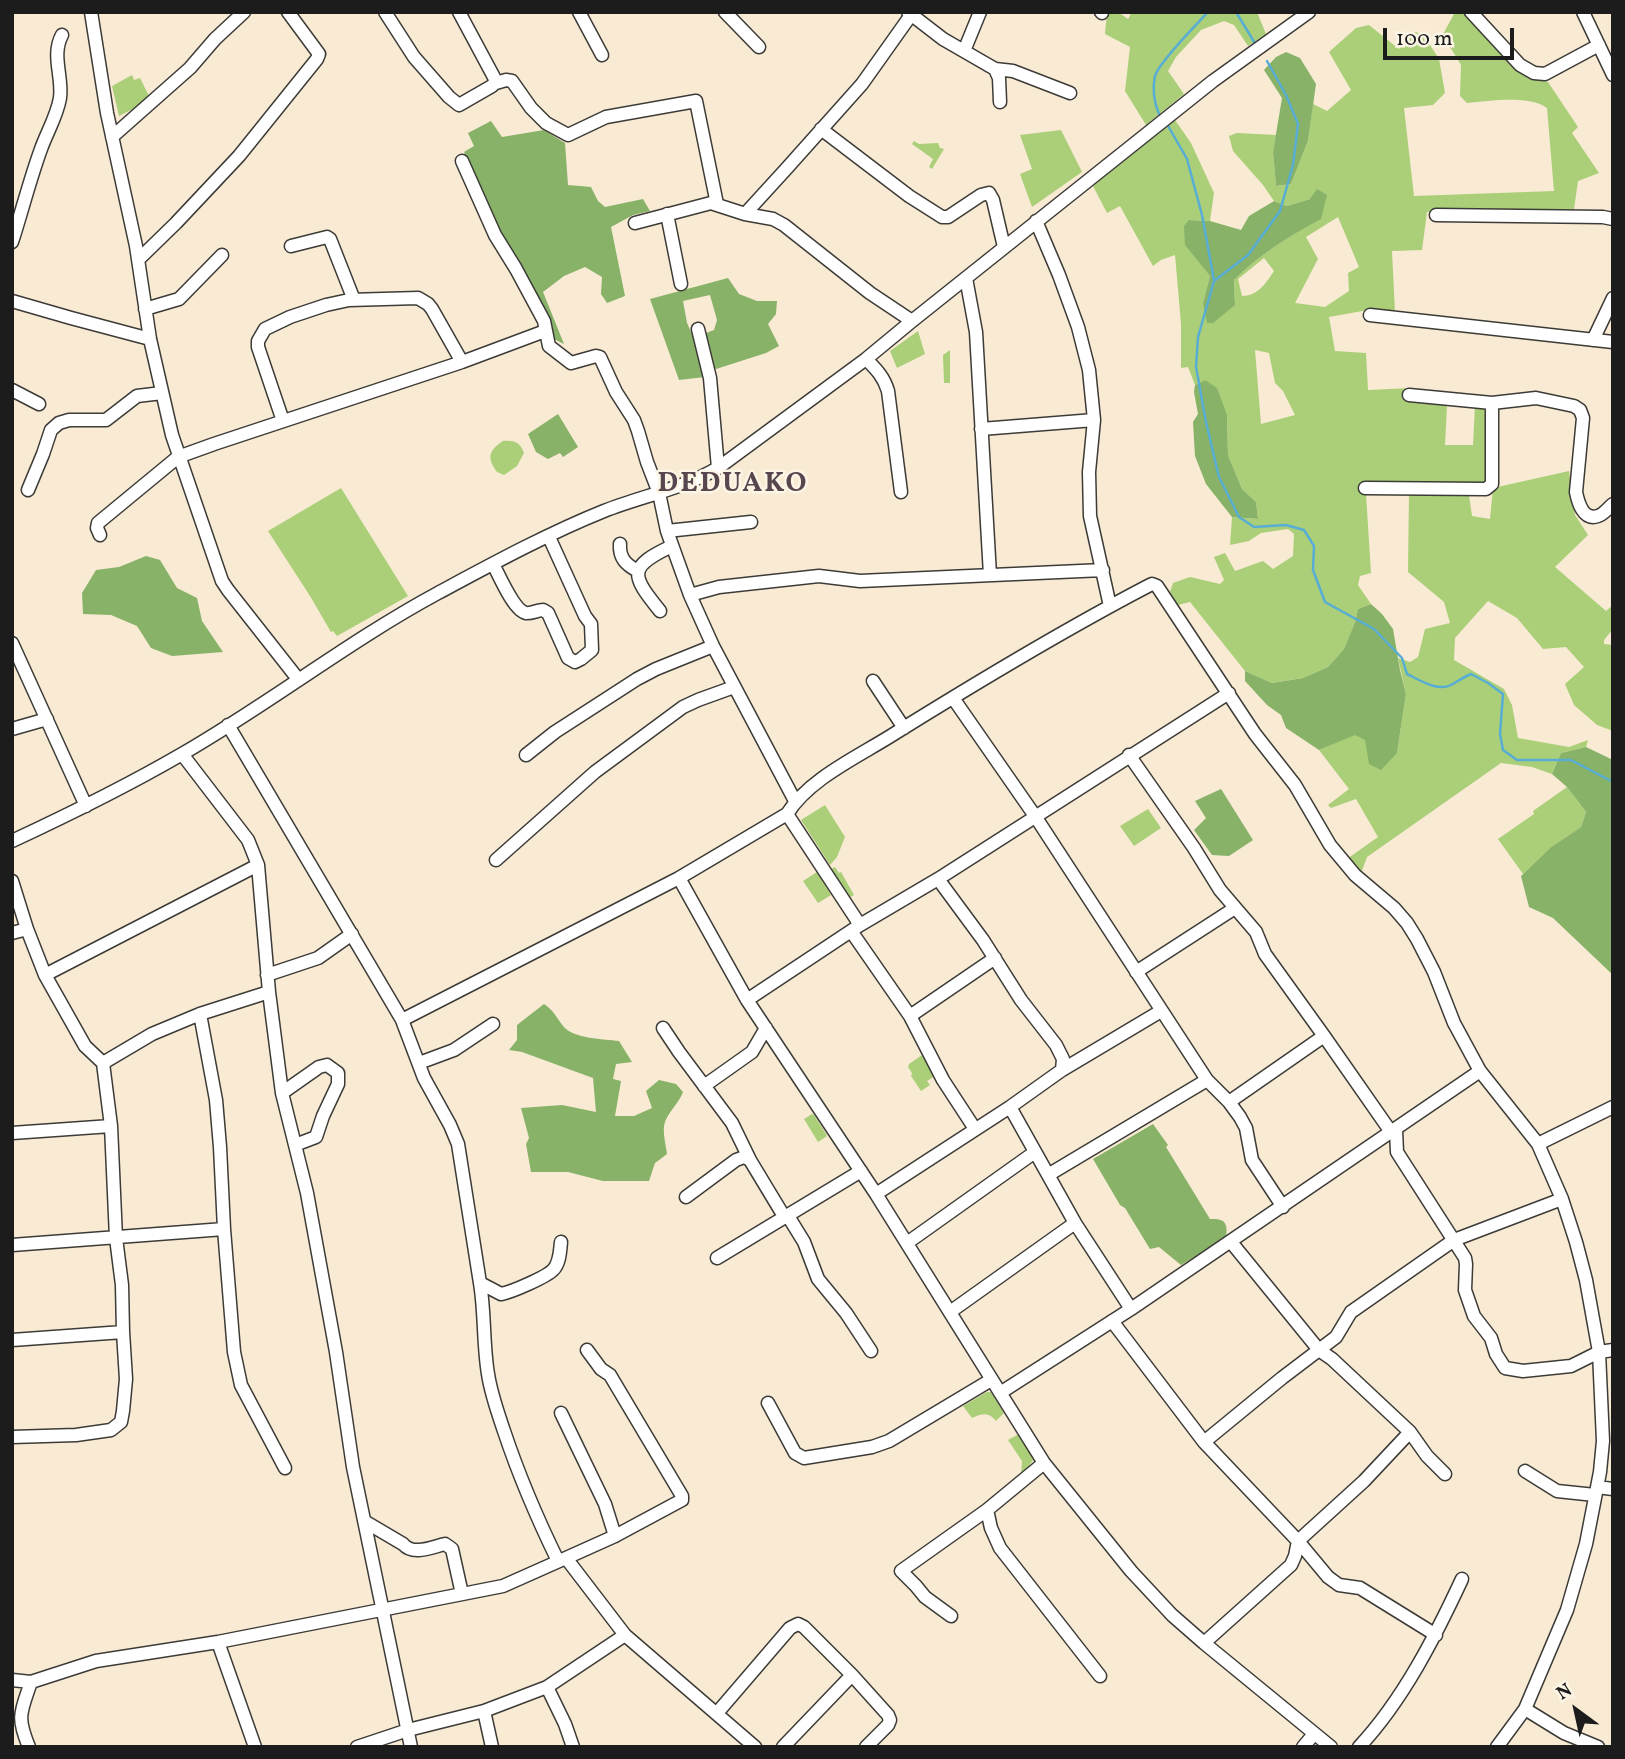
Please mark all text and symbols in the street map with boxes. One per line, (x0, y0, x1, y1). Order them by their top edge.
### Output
scale bar (1387, 14, 1518, 58)
text: 100 m (1396, 25, 1453, 54)
district label: DEDUAKO (658, 469, 808, 503)
north arrow (1541, 1675, 1611, 1745)
text: N (1552, 1678, 1577, 1707)

